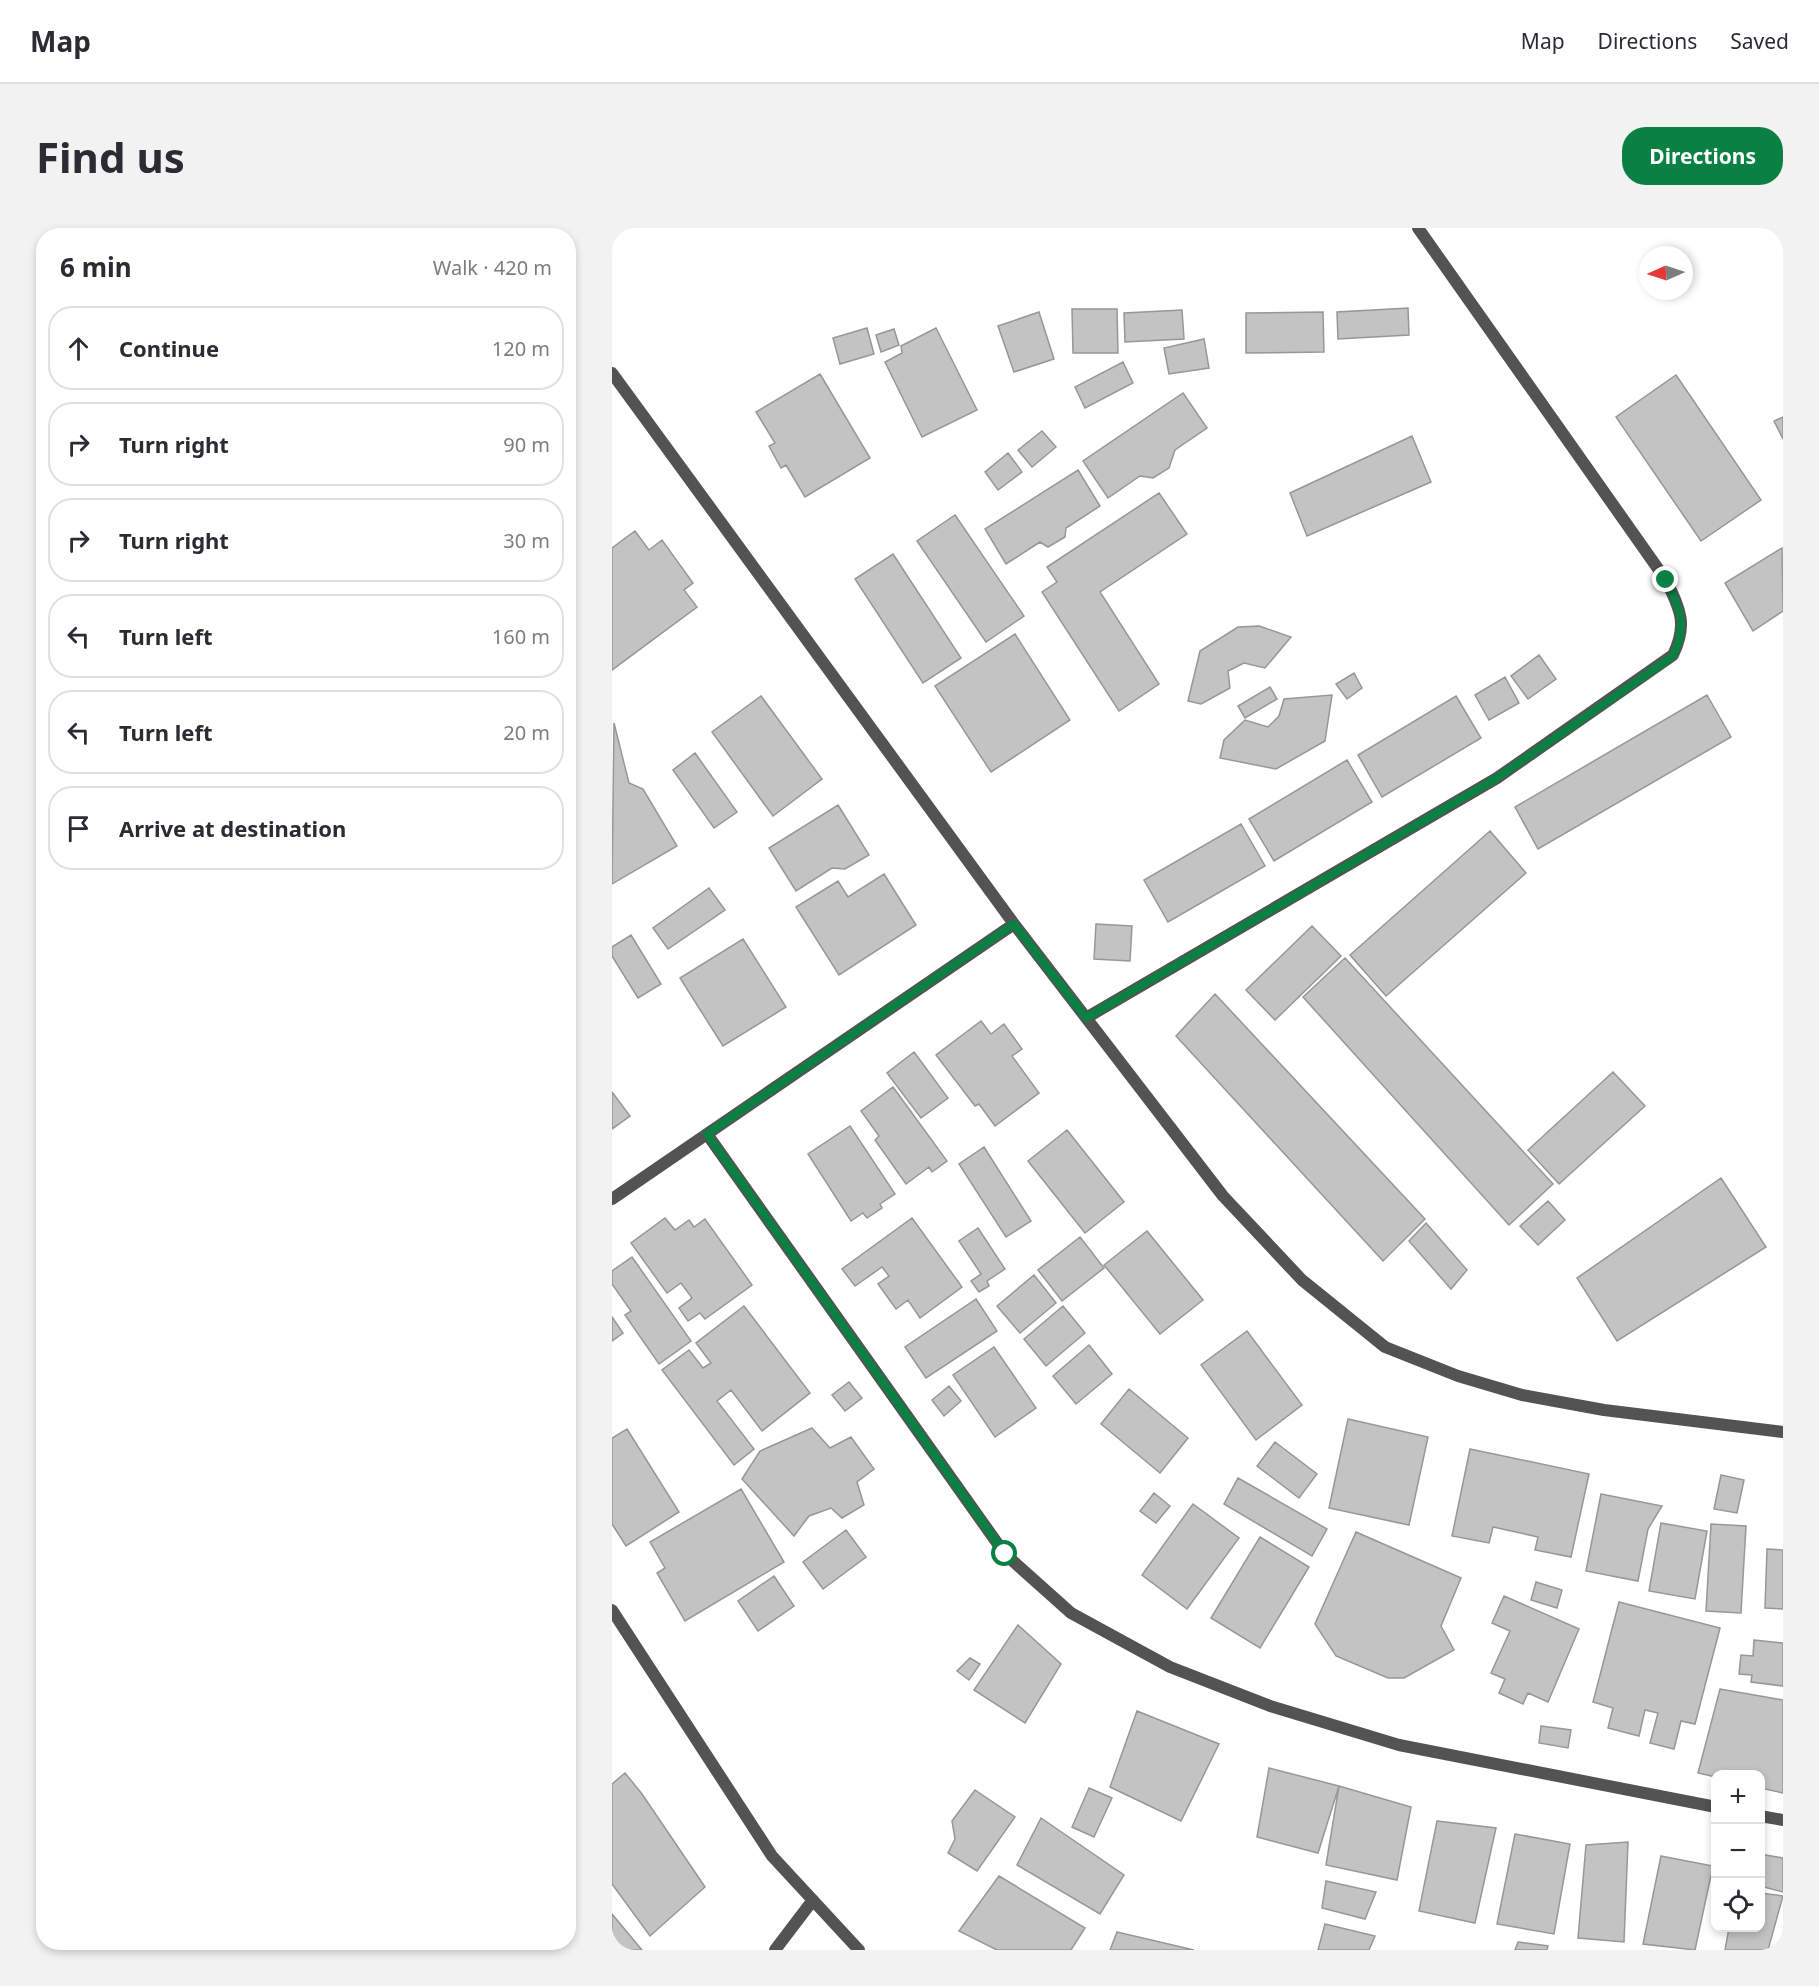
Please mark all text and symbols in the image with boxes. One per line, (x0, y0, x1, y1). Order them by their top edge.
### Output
text: Map (30, 22, 91, 60)
text: Map (1521, 27, 1565, 55)
text: Directions (1598, 27, 1697, 55)
text: Saved (1730, 27, 1789, 55)
button: Directions (1622, 127, 1783, 185)
text: Find us (36, 128, 185, 185)
north arrow (1639, 246, 1693, 300)
text: 6 min (60, 249, 132, 285)
text: Walk · 420 m (433, 254, 552, 281)
icon: ahead (62, 332, 95, 365)
text: Continue (119, 333, 219, 363)
text: 120 m (492, 335, 550, 362)
icon: right (62, 428, 95, 461)
text: Turn right (119, 429, 229, 459)
text: 90 m (503, 431, 550, 458)
icon: right (62, 524, 95, 557)
text: Turn right (119, 525, 229, 555)
text: 30 m (503, 527, 550, 554)
route end (1652, 566, 1678, 592)
icon: left (62, 620, 95, 653)
text: Turn left (119, 621, 213, 651)
text: 160 m (492, 623, 550, 650)
icon: left (62, 716, 95, 749)
text: Turn left (119, 717, 213, 747)
text: 20 m (503, 719, 550, 746)
icon: arrive (62, 812, 95, 845)
text: Arrive at destination (119, 813, 346, 843)
route start (991, 1540, 1017, 1566)
map controls (1711, 1770, 1765, 1932)
button: + (1711, 1770, 1765, 1824)
button: − (1711, 1824, 1765, 1878)
button: locate (1711, 1878, 1765, 1932)

